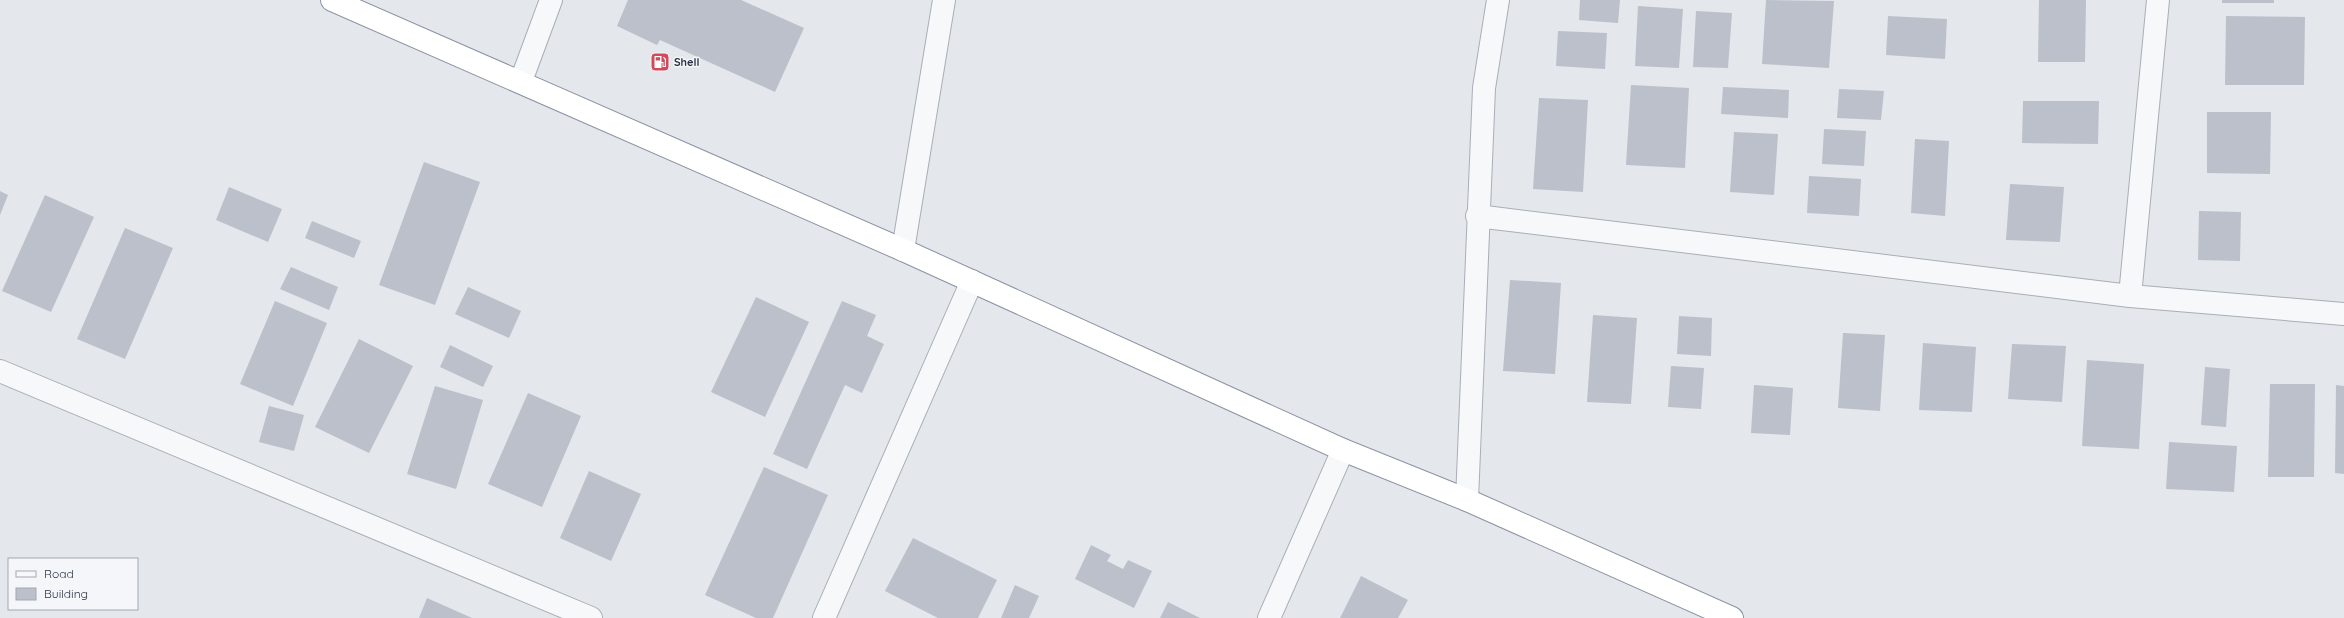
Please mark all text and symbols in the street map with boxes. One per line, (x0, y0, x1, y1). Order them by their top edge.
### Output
fuel station icon: Shell (649, 51, 671, 73)
place label: Shell (674, 55, 699, 69)
legend (8, 558, 138, 610)
text: Road (44, 566, 74, 581)
text: Building (44, 586, 88, 601)

